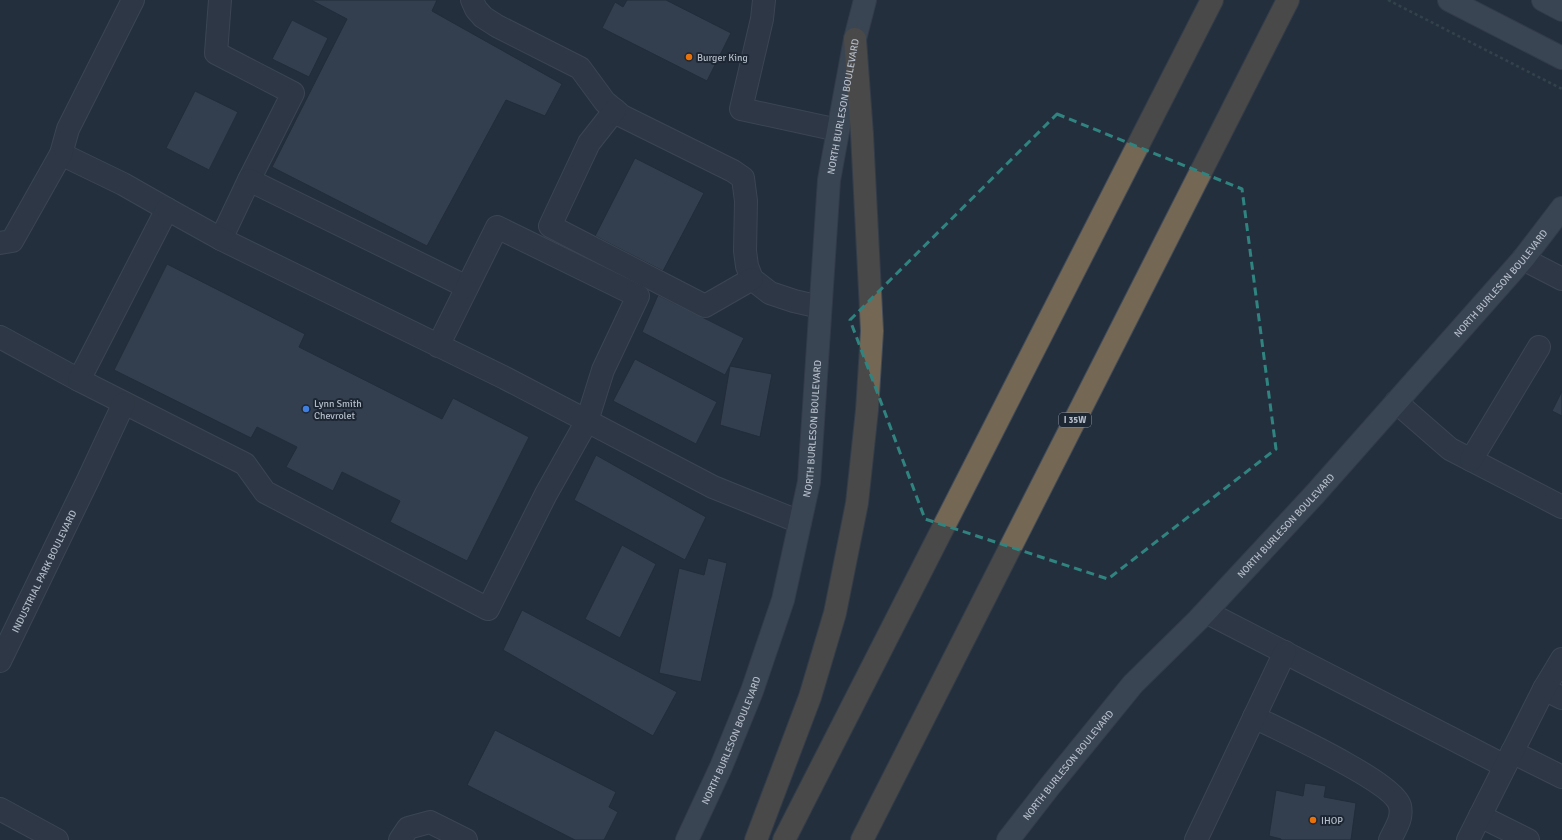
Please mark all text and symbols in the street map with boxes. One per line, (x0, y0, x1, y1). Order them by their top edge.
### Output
street label: NORTH BURLESON BOULEVARD (825, 38, 862, 176)
marker: Burger King (684, 52, 694, 62)
place label: Burger King (697, 52, 748, 64)
street label: NORTH BURLESON BOULEVARD (1452, 227, 1550, 340)
street label: NORTH BURLESON BOULEVARD (801, 360, 824, 499)
place label: Lynn Smith Chevrolet (314, 398, 362, 422)
marker: Lynn Smith Chevrolet (301, 404, 311, 414)
road number: I 35W (1059, 413, 1091, 427)
street label: NORTH BURLESON BOULEVARD (1235, 471, 1337, 581)
street label: INDUSTRIAL PARK BOULEVARD (10, 508, 80, 635)
street label: NORTH BURLESON BOULEVARD (699, 675, 764, 807)
street label: NORTH BURLESON BOULEVARD (1021, 708, 1116, 823)
marker: IHOP (1308, 815, 1318, 825)
place label: IHOP (1321, 815, 1343, 827)

